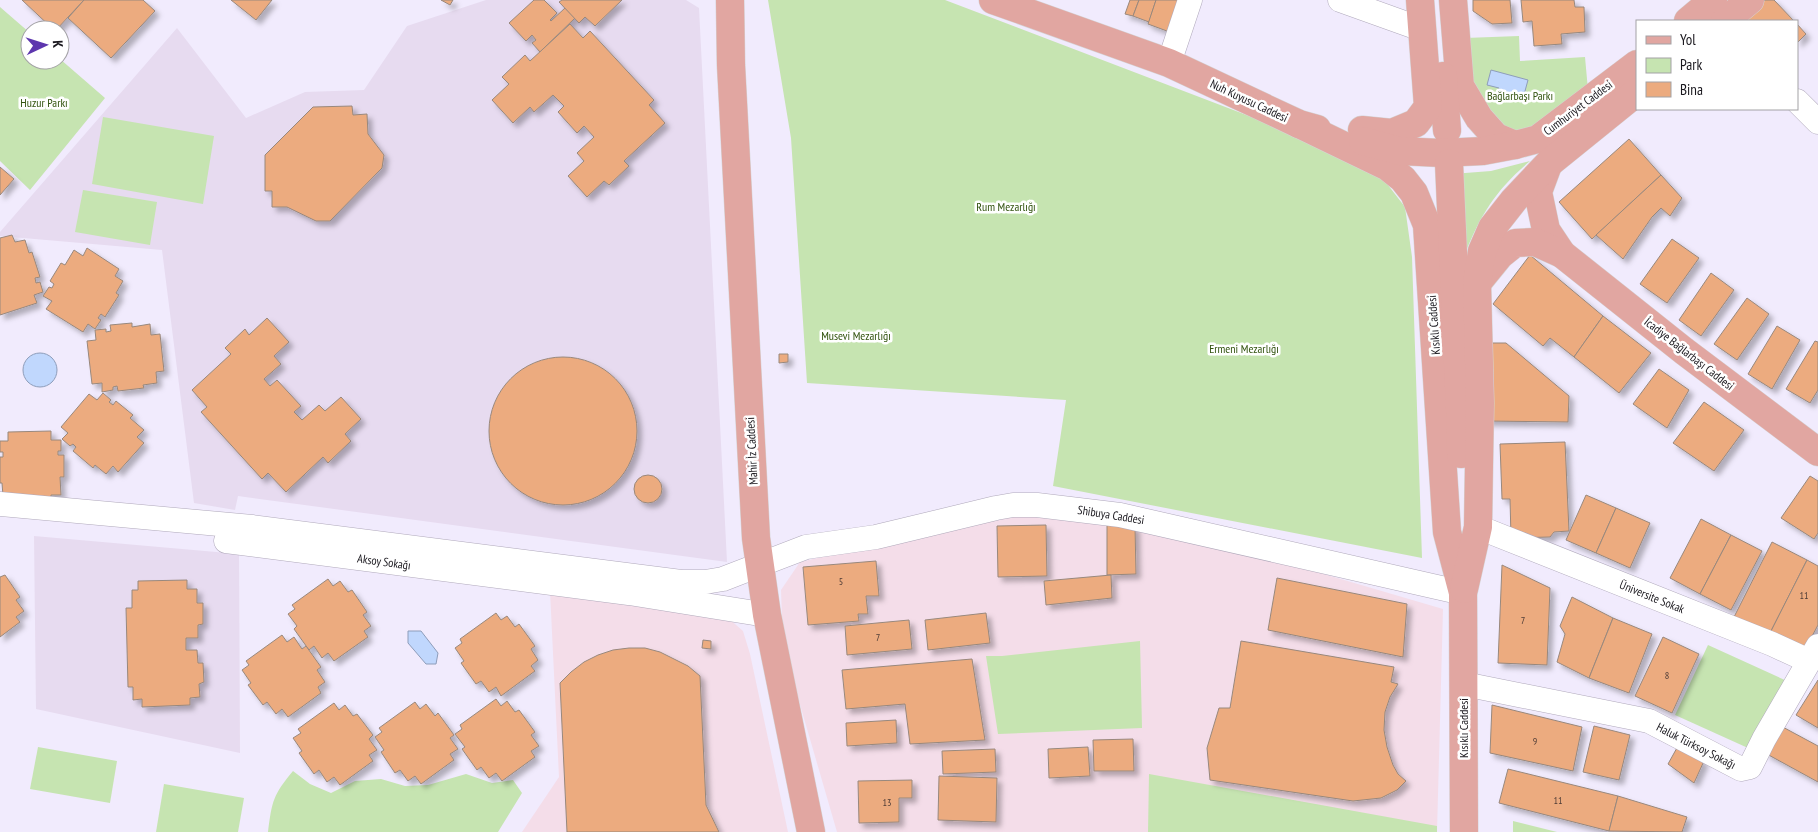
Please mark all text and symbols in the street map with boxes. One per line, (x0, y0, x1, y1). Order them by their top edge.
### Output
north arrow (20, 20, 70, 70)
legend (1636, 20, 1798, 110)
text: Yol (1680, 30, 1696, 49)
text: K (49, 40, 67, 49)
text: Park (1680, 55, 1702, 74)
street label: Nuh Kuyusu Caddesi (1208, 76, 1290, 125)
street label: Cumhuriyet Caddesi (1540, 77, 1615, 138)
text: Bina (1680, 80, 1703, 99)
park label: Bağlarbaşı Parkı (1487, 88, 1553, 103)
park label: Huzur Parkı (20, 95, 68, 110)
park label: Rum Mezarlığı (976, 199, 1036, 214)
street label: Kısıklı Caddesi (1424, 295, 1443, 355)
street label: İcadiye Bağlarbaşı Caddesi (1642, 314, 1737, 393)
park label: Musevi Mezarlığı (821, 328, 891, 343)
park label: Ermeni Mezarlığı (1209, 341, 1279, 356)
street label: Mahir İz Caddesi (742, 417, 761, 485)
street label: Shibuya Caddesi (1077, 502, 1146, 527)
street label: Aksoy Sokağı (356, 550, 412, 573)
house number: 5 (839, 575, 843, 588)
street label: Üniversite Sokak (1617, 577, 1687, 617)
house number: 11 (1800, 589, 1809, 602)
house number: 7 (1521, 614, 1525, 627)
house number: 7 (876, 631, 880, 644)
house number: 8 (1665, 669, 1669, 682)
street label: Kısıklı Caddesi (1456, 698, 1471, 758)
street label: Haluk Türksoy Sokağı (1654, 719, 1738, 772)
house number: 9 (1533, 735, 1537, 748)
house number: 11 (1554, 794, 1563, 807)
house number: 13 (883, 796, 892, 809)

